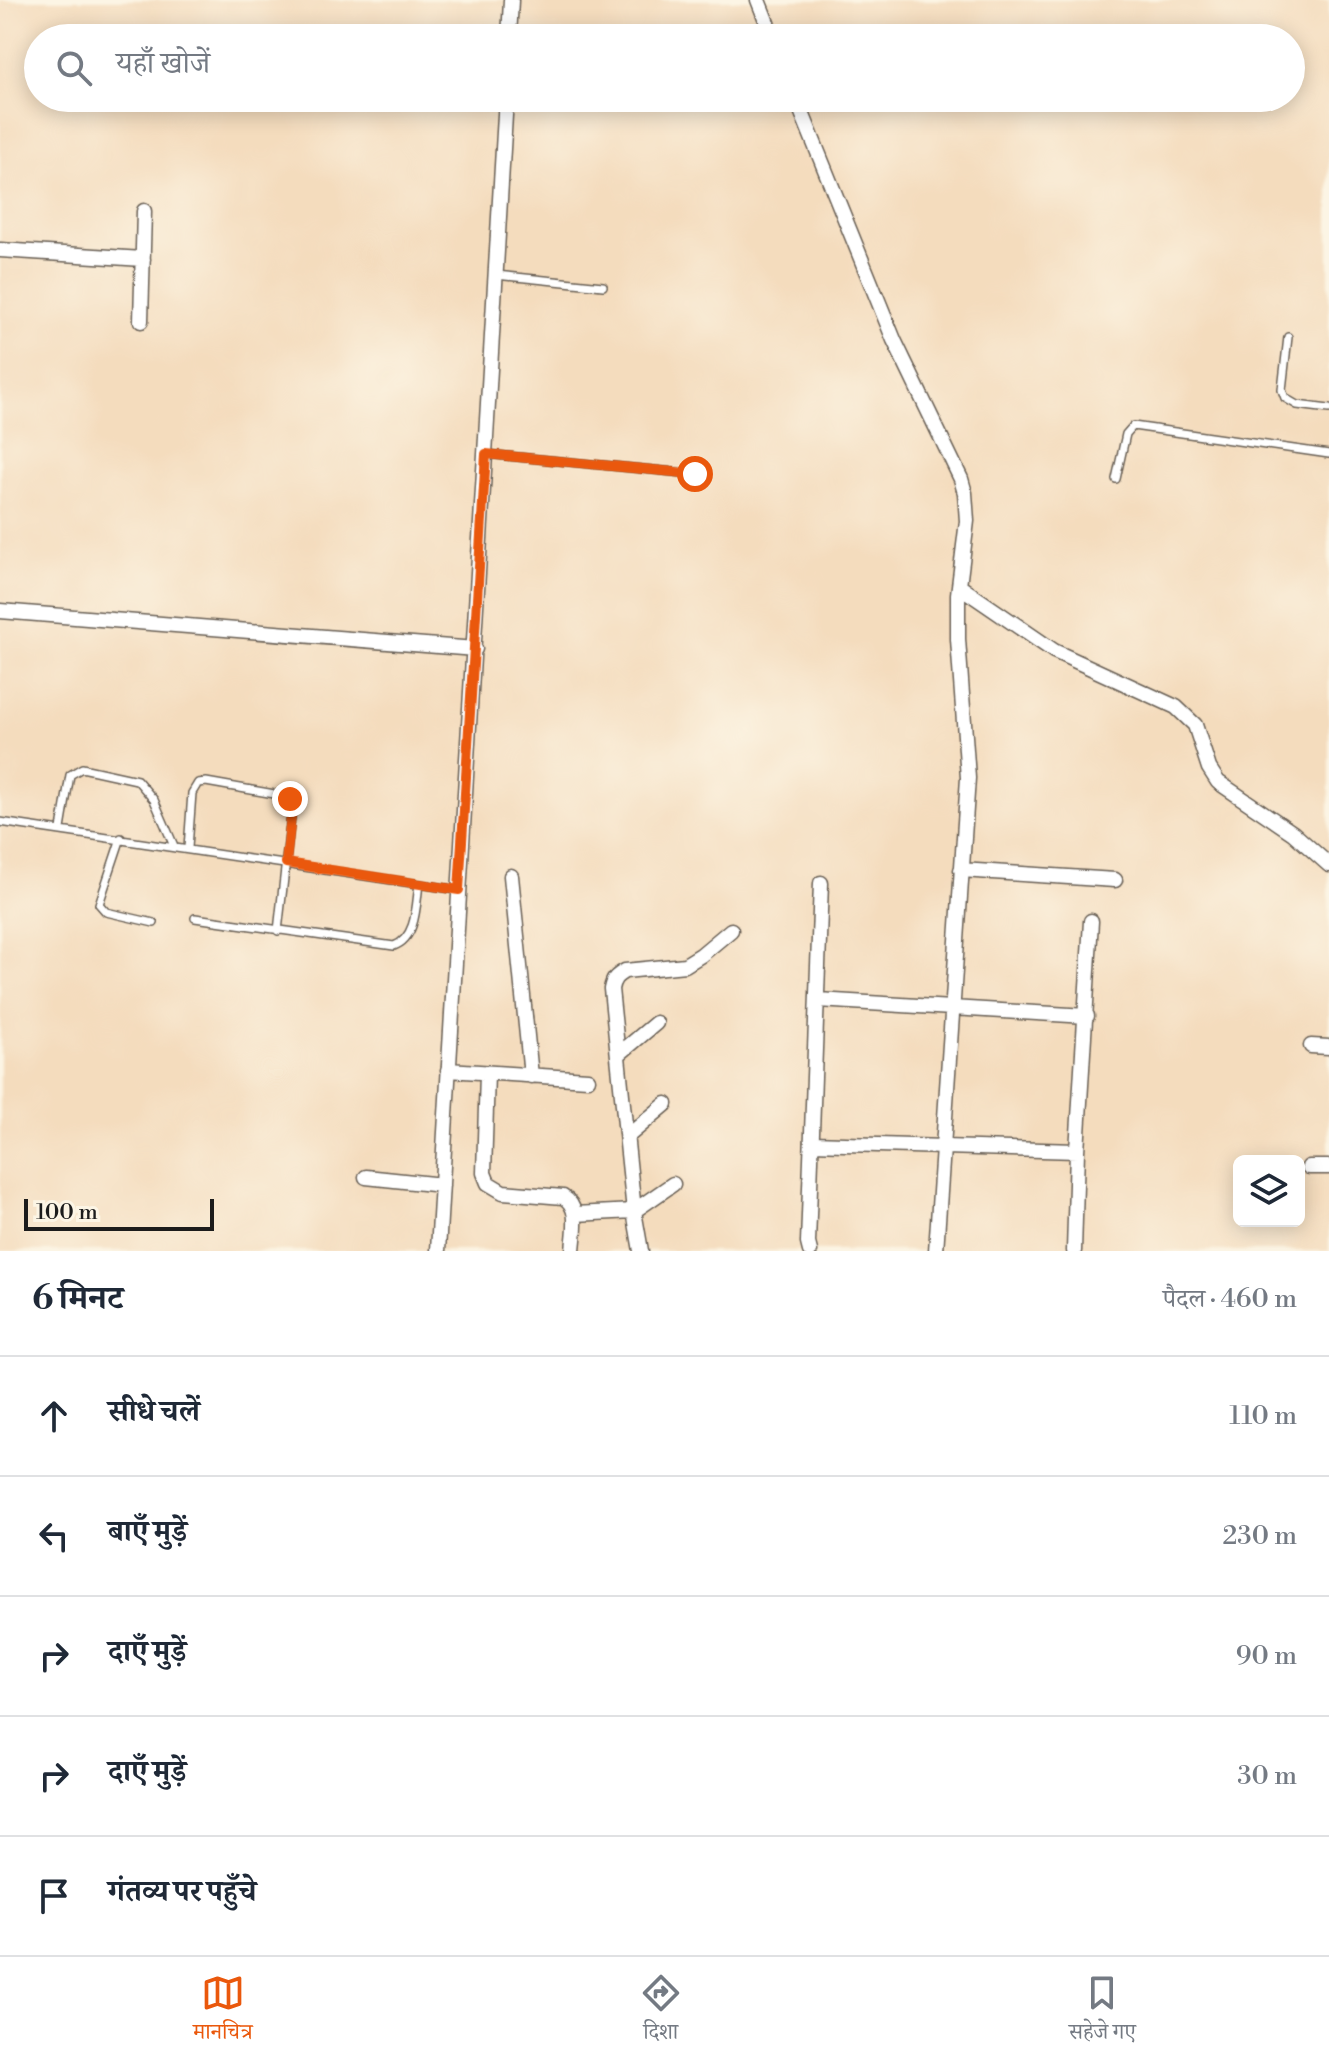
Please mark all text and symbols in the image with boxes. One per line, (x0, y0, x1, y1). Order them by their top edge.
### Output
search box (24, 24, 1305, 112)
text: यहाँ खोजें (116, 45, 210, 83)
icon: search (52, 46, 96, 90)
route start (677, 456, 713, 492)
route end (272, 781, 308, 817)
map controls (1233, 1155, 1305, 1227)
button: layers (1233, 1155, 1305, 1227)
scale bar (24, 1195, 214, 1231)
text: 100 m (36, 1199, 98, 1226)
text: 6 मिनट (32, 1278, 123, 1320)
text: पैदल · 460 m (1163, 1283, 1297, 1315)
text: सीधे चलें (108, 1393, 200, 1431)
icon: ahead (32, 1394, 76, 1438)
text: 110 m (1229, 1400, 1297, 1432)
text: बाएँ मुड़ें (108, 1513, 187, 1551)
icon: left (32, 1514, 76, 1558)
text: 230 m (1222, 1520, 1297, 1552)
text: दाएँ मुड़ें (108, 1633, 186, 1671)
icon: right (32, 1634, 76, 1678)
text: 90 m (1236, 1640, 1297, 1672)
text: दाएँ मुड़ें (108, 1753, 186, 1791)
icon: right (32, 1754, 76, 1798)
text: 30 m (1237, 1760, 1297, 1792)
text: गंतव्य पर पहुँचे (108, 1873, 256, 1911)
icon: arrive (32, 1874, 76, 1918)
tab: मानचित्र (193, 1971, 253, 2053)
tab: दिशा (639, 1971, 683, 2053)
tab: सहेजे गए (1069, 1971, 1136, 2053)

